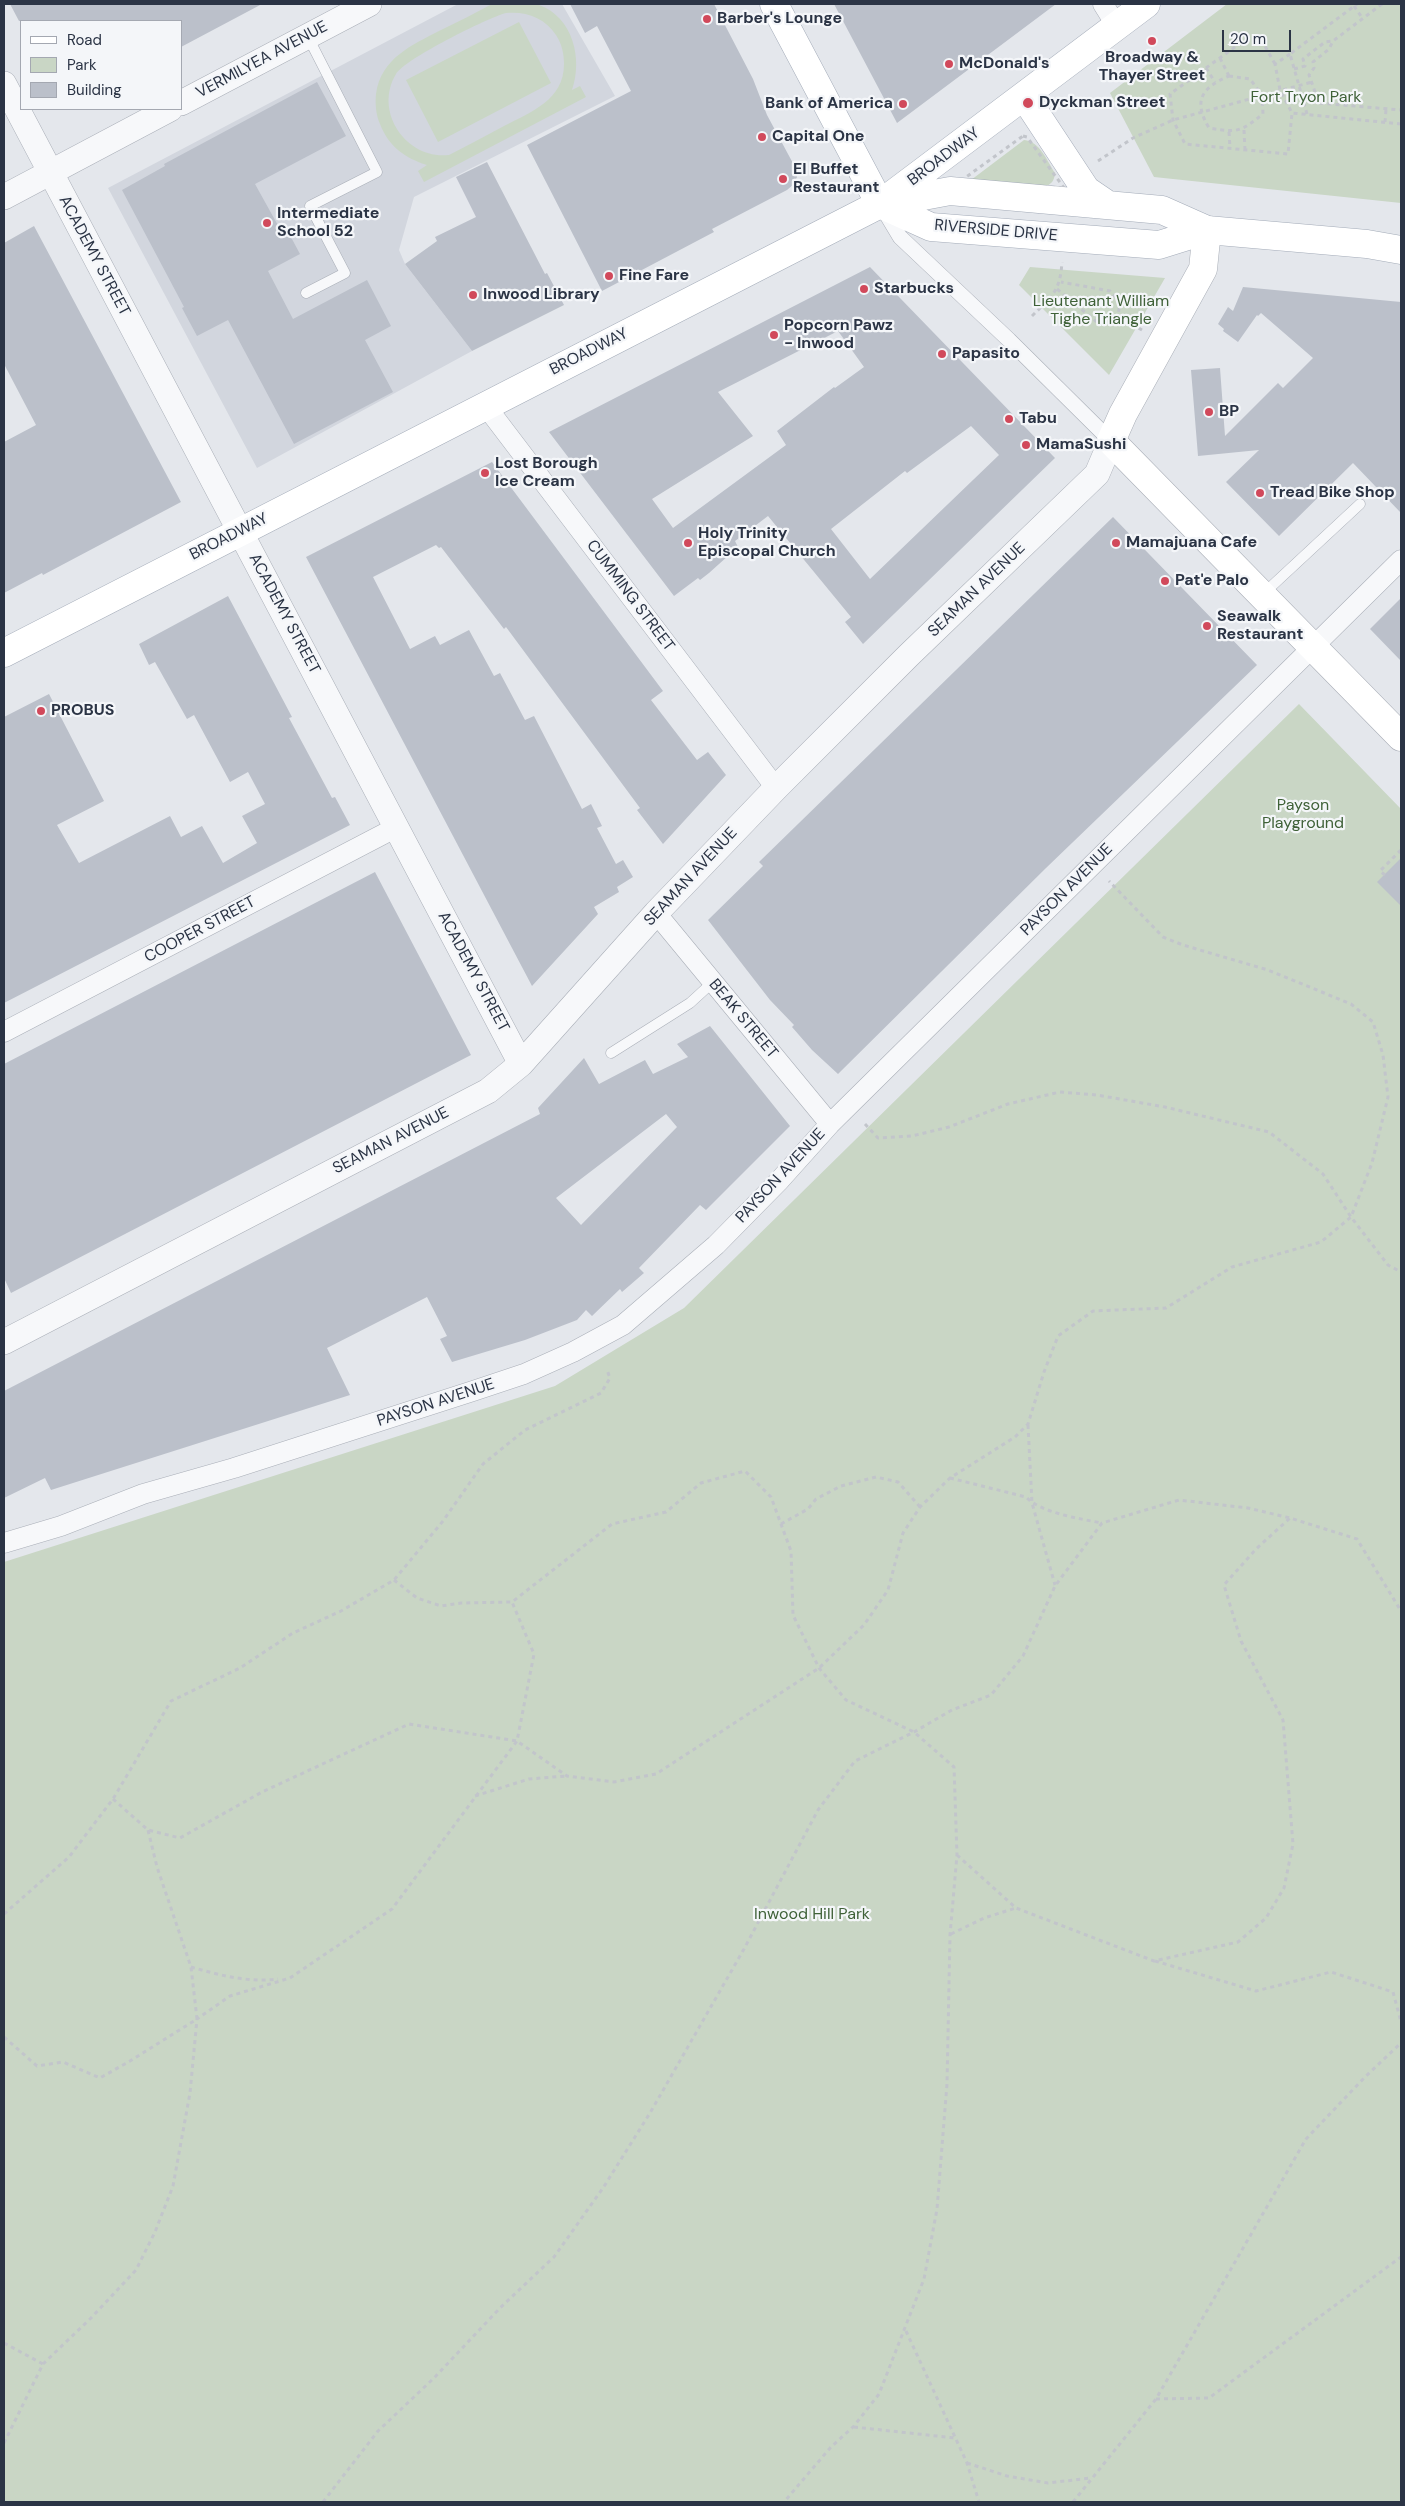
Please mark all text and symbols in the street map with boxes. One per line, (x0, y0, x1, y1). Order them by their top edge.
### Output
place label: Barber's Lounge (717, 9, 842, 29)
marker: Barber's Lounge (701, 13, 713, 25)
street label: VERMILYEA AVENUE (193, 17, 331, 103)
legend (20, 20, 182, 110)
scale bar (1225, 20, 1294, 52)
text: 20 m (1230, 29, 1266, 49)
text: Road (67, 30, 102, 50)
marker: Broadway & Thayer Street (1146, 35, 1158, 47)
place label: Broadway & Thayer Street (1099, 48, 1205, 86)
place label: McDonald's (959, 54, 1050, 74)
text: Park (67, 55, 97, 75)
marker: McDonald's (943, 58, 955, 70)
text: Building (67, 80, 122, 100)
park label: Fort Tryon Park (1251, 88, 1361, 108)
place label: Dyckman Street (1039, 93, 1165, 113)
place label: Bank of America (765, 94, 893, 114)
marker: Dyckman Street (1021, 96, 1035, 110)
marker: Bank of America (897, 98, 909, 110)
street label: BROADWAY (904, 124, 984, 190)
place label: Capital One (772, 127, 864, 147)
marker: Capital One (756, 131, 768, 143)
place label: El Buffet Restaurant (793, 160, 879, 198)
marker: El Buffet Restaurant (777, 173, 789, 185)
street label: ACADEMY STREET (54, 193, 134, 319)
place label: Intermediate School 52 (277, 204, 379, 242)
street label: RIVERSIDE DRIVE (933, 216, 1059, 246)
marker: Intermediate School 52 (261, 217, 273, 229)
place label: Fine Fare (619, 266, 689, 286)
marker: Fine Fare (603, 270, 615, 282)
place label: Starbucks (874, 279, 954, 299)
marker: Starbucks (858, 283, 870, 295)
place label: Inwood Library (483, 285, 600, 305)
marker: Inwood Library (467, 289, 479, 301)
park label: Lieutenant William Tighe Triangle (1033, 292, 1169, 330)
place label: Popcorn Pawz - Inwood (784, 316, 893, 354)
street label: BROADWAY (547, 324, 631, 380)
marker: Popcorn Pawz - Inwood (768, 329, 780, 341)
place label: Papasito (952, 344, 1020, 364)
marker: Papasito (936, 348, 948, 360)
place label: BP (1219, 402, 1239, 422)
marker: BP (1203, 406, 1215, 418)
place label: Tabu (1019, 409, 1057, 429)
marker: Tabu (1003, 413, 1015, 425)
place label: MamaSushi (1036, 435, 1126, 455)
marker: MamaSushi (1020, 439, 1032, 451)
place label: Lost Borough Ice Cream (495, 454, 598, 492)
marker: Lost Borough Ice Cream (479, 467, 491, 479)
place label: Tread Bike Shop (1270, 483, 1395, 503)
marker: Tread Bike Shop (1254, 487, 1266, 499)
street label: BROADWAY (187, 509, 271, 565)
place label: Holy Trinity Episcopal Church (698, 524, 836, 562)
place label: Mamajuana Cafe (1126, 533, 1257, 553)
street label: CUMMING STREET (582, 536, 678, 656)
marker: Holy Trinity Episcopal Church (682, 537, 694, 549)
marker: Mamajuana Cafe (1110, 537, 1122, 549)
street label: SEAMAN AVENUE (924, 539, 1030, 641)
street label: ACADEMY STREET (244, 551, 324, 677)
place label: Pat'e Palo (1175, 571, 1249, 591)
marker: Pat'e Palo (1159, 575, 1171, 587)
place label: Seawalk Restaurant (1217, 607, 1303, 645)
marker: Seawalk Restaurant (1201, 620, 1213, 632)
place label: PROBUS (51, 701, 114, 721)
marker: PROBUS (35, 705, 47, 717)
park label: Payson Playground (1262, 796, 1344, 834)
street label: SEAMAN AVENUE (640, 824, 742, 930)
street label: PAYSON AVENUE (1017, 840, 1117, 940)
street label: COOPER STREET (141, 893, 259, 967)
street label: ACADEMY STREET (433, 909, 513, 1035)
street label: BEAK STREET (704, 976, 782, 1062)
street label: SEAMAN AVENUE (330, 1103, 452, 1179)
street label: PAYSON AVENUE (732, 1125, 830, 1227)
street label: PAYSON AVENUE (375, 1375, 497, 1431)
park label: Inwood Hill Park (754, 1905, 870, 1925)

